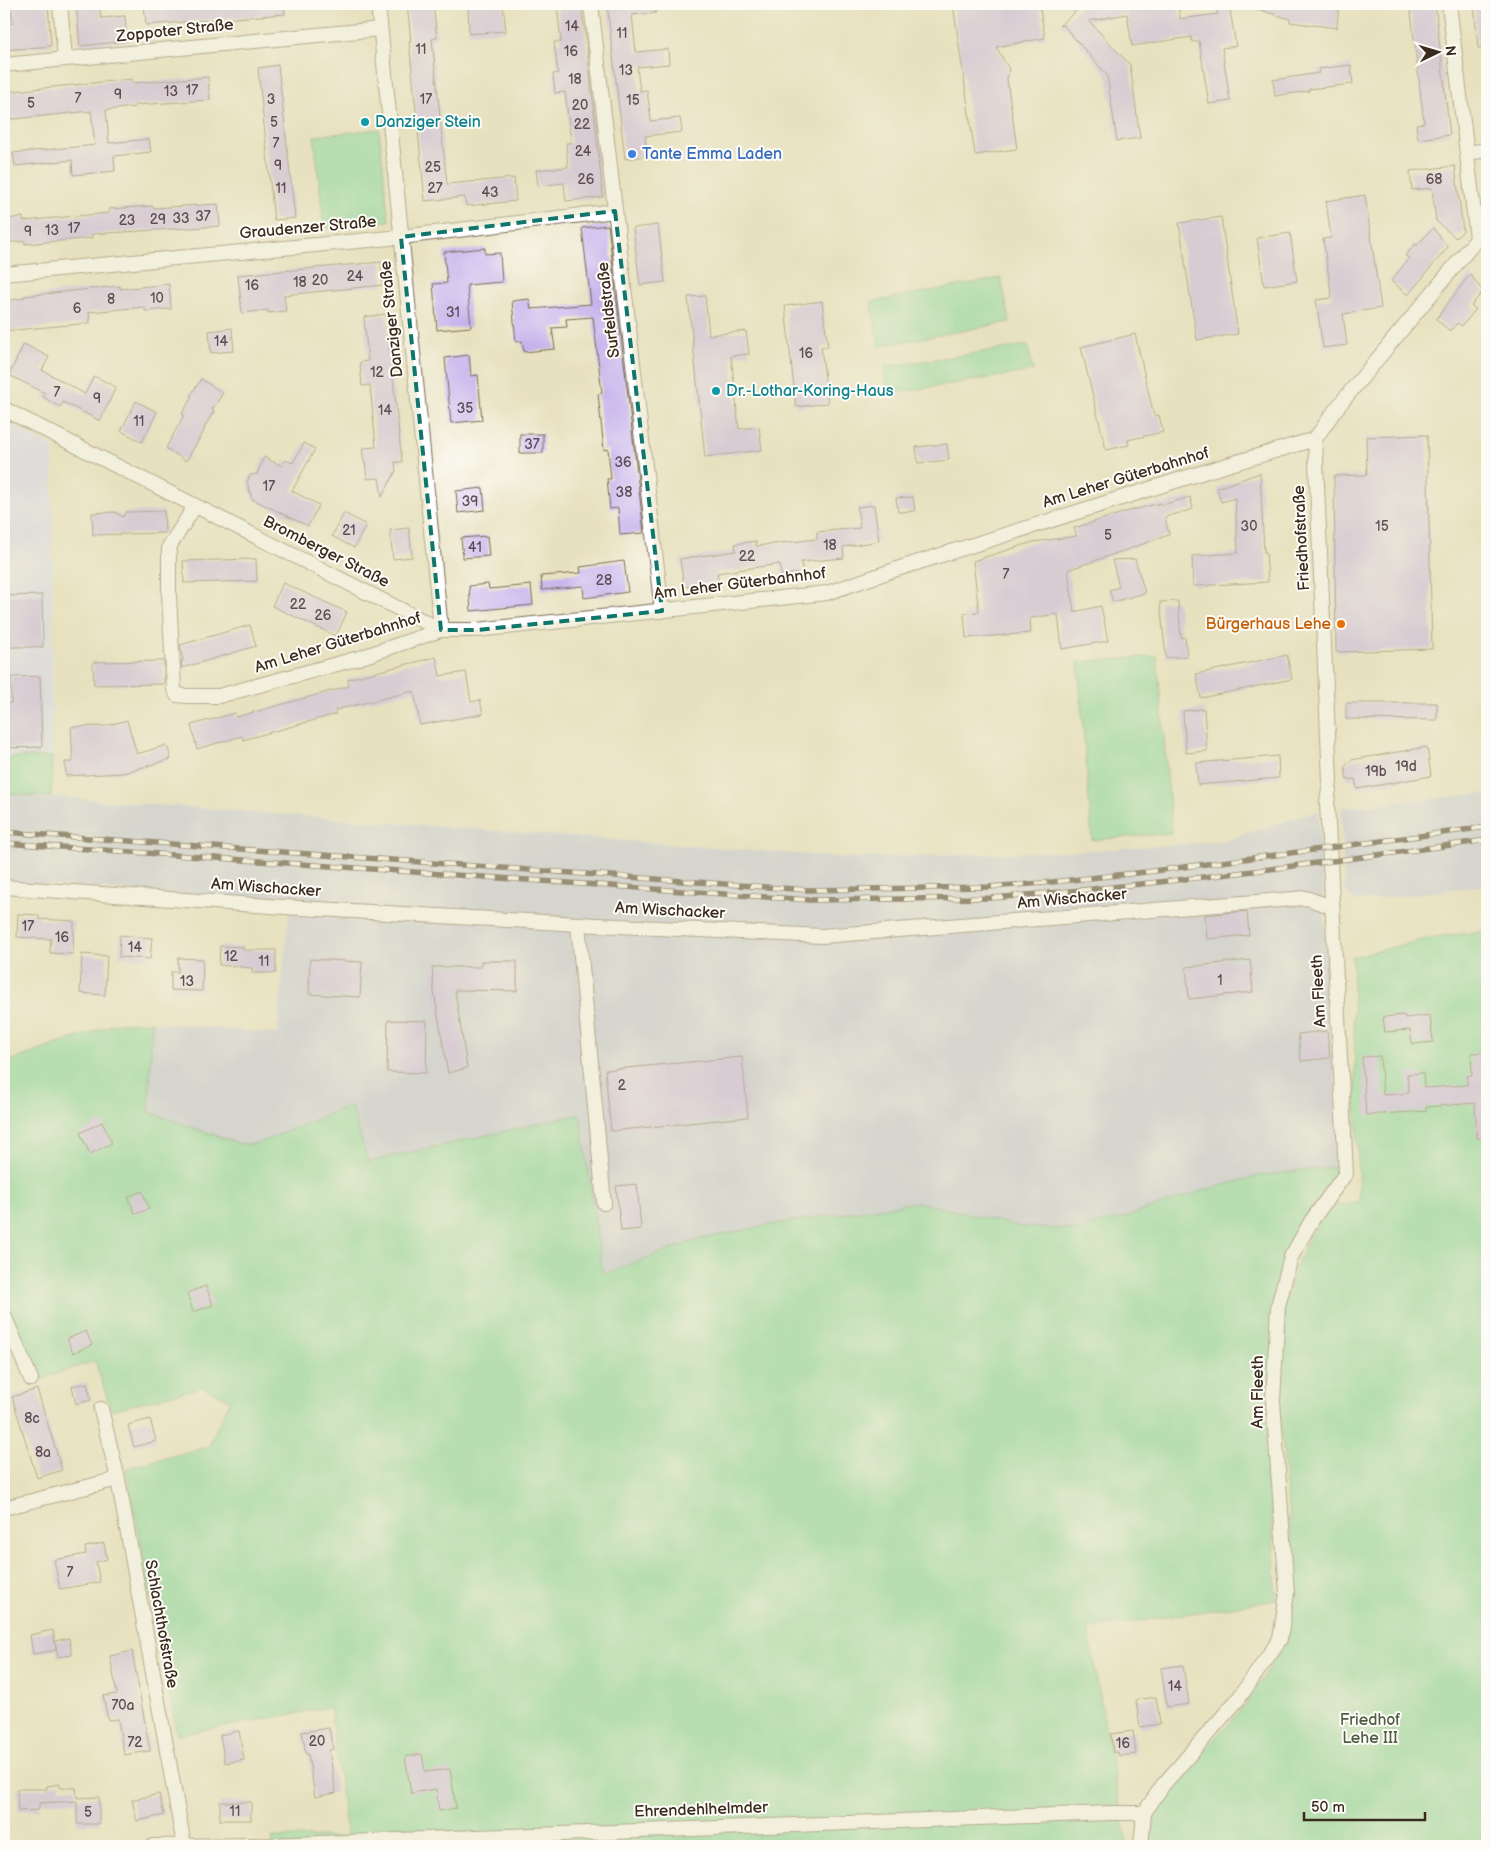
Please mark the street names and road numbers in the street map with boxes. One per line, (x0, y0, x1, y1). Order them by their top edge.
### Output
street label: Zoppoter Straße (115, 15, 235, 47)
street label: Graudenzer Straße (239, 213, 378, 243)
street label: Danziger Straße (376, 259, 408, 378)
street label: Surfeldstraße (594, 260, 624, 359)
street label: Am Leher Güterbahnhof (1040, 444, 1212, 512)
street label: Friedhofstraße (1290, 484, 1314, 591)
street label: Bromberger Straße (260, 512, 393, 592)
street label: Am Leher Güterbahnhof (653, 564, 827, 604)
street label: Am Leher Güterbahnhof (252, 609, 424, 677)
street label: Am Wischacker (211, 875, 322, 901)
street label: Am Wischacker (1016, 885, 1128, 913)
street label: Am Wischacker (615, 899, 726, 923)
street label: Am Fleeth (1308, 954, 1330, 1028)
street label: Am Fleeth (1249, 1355, 1268, 1429)
street label: Schlachthofstraße (140, 1558, 182, 1690)
street label: Ehrendehlhelmder (634, 1798, 769, 1822)

